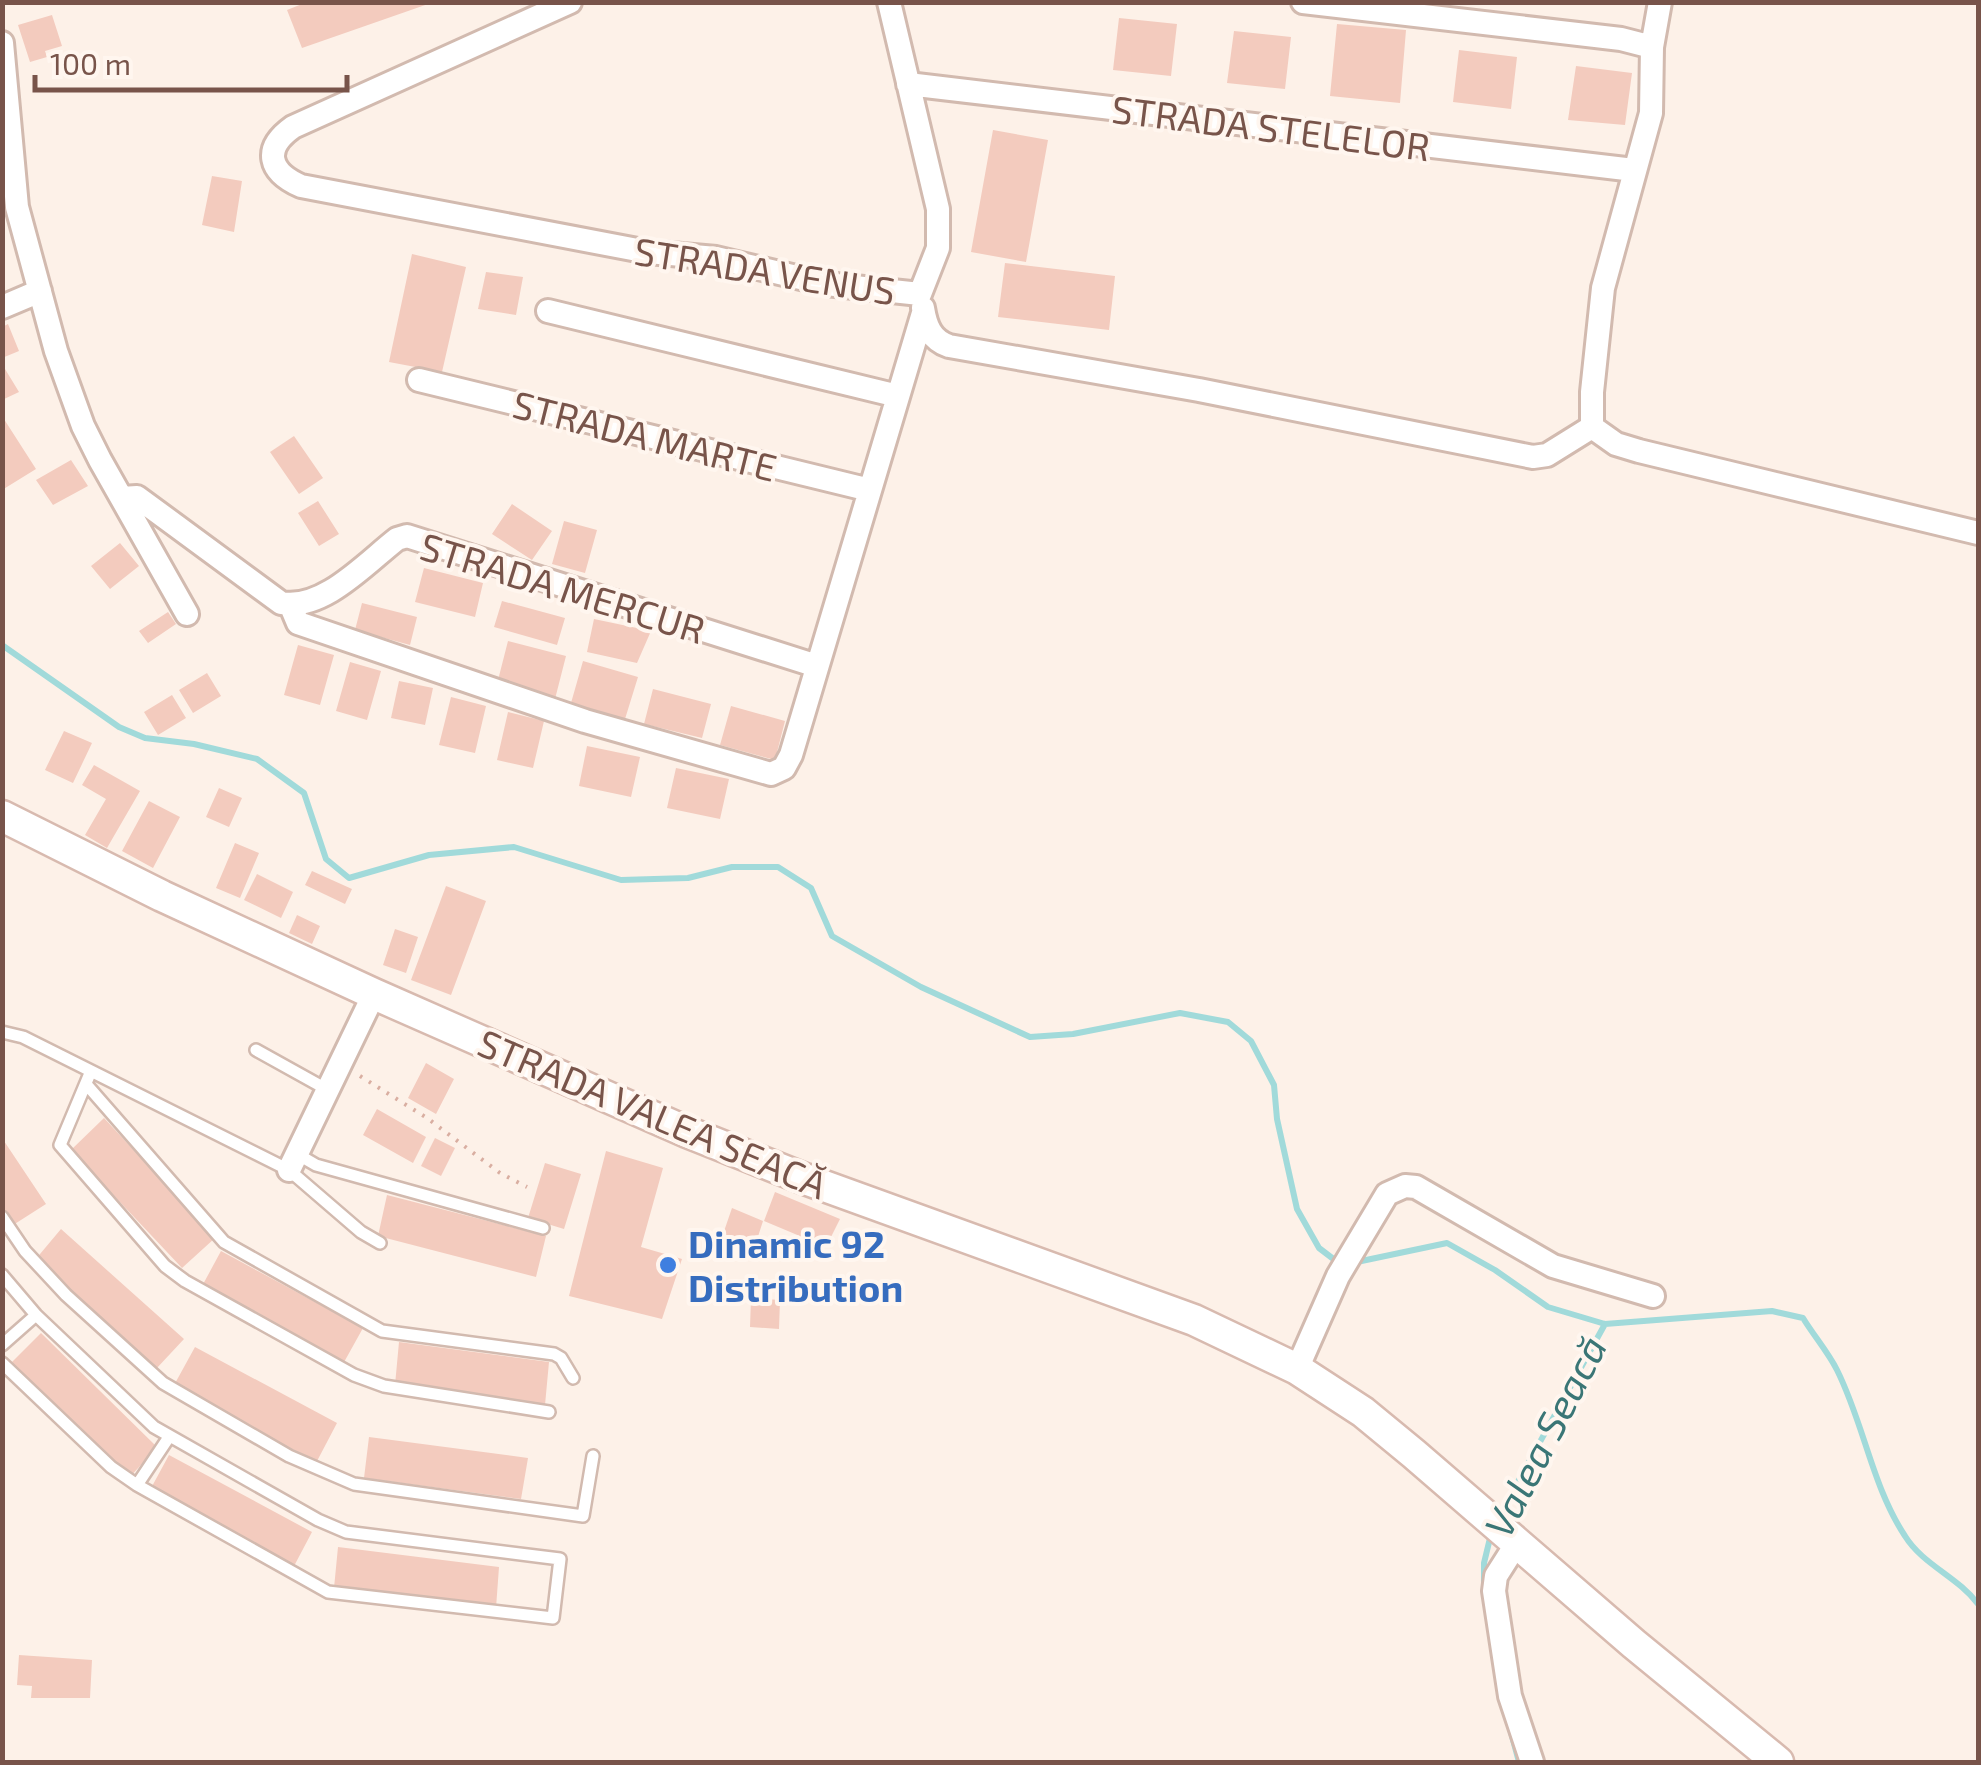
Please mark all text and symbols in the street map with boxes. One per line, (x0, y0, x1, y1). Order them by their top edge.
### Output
scale bar (35, 30, 348, 92)
text: 100 m (50, 45, 131, 81)
street label: STRADA STELELOR (1109, 85, 1433, 169)
street label: STRADA VENUS (631, 227, 899, 313)
street label: STRADA MARTE (508, 380, 782, 490)
street label: STRADA MERCUR (415, 522, 711, 652)
street label: STRADA VALEA SEACĂ (472, 1019, 835, 1208)
place label: Dinamic 92 Distribution (688, 1220, 903, 1310)
marker: Dinamic 92 Distribution (657, 1254, 679, 1276)
water label: Valea Seacă (1473, 1327, 1615, 1545)

